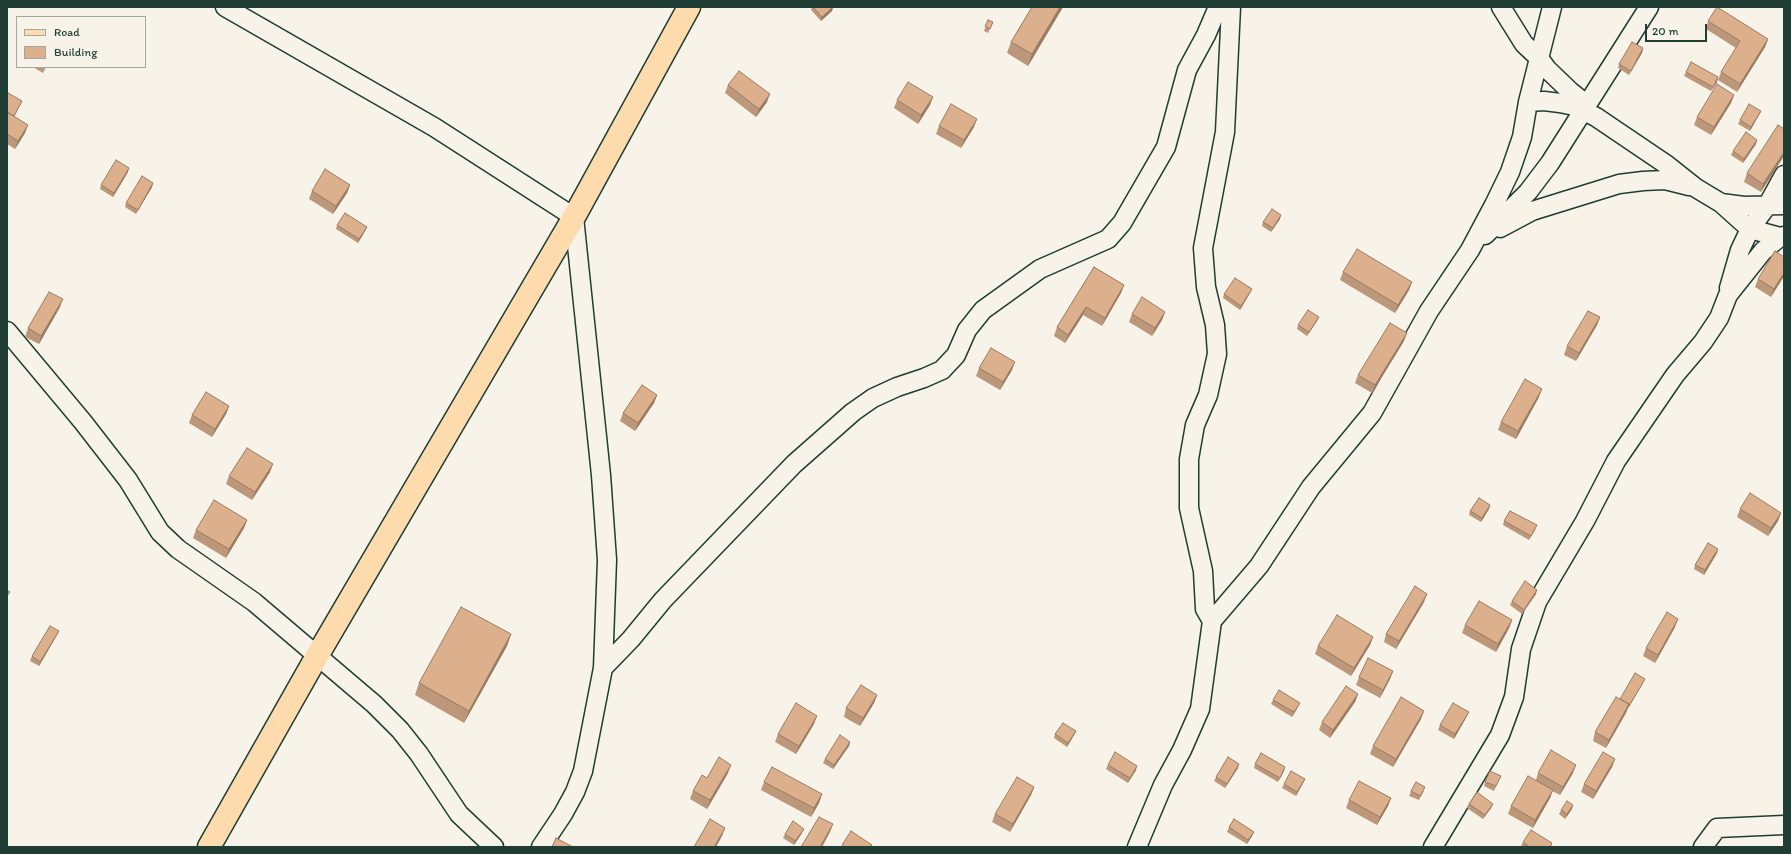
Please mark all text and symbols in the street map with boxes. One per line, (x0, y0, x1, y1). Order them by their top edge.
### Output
legend (16, 16, 146, 68)
scale bar (1647, 16, 1709, 42)
text: 20 m (1652, 24, 1679, 38)
text: Road (54, 25, 80, 39)
text: Building (54, 45, 97, 59)

